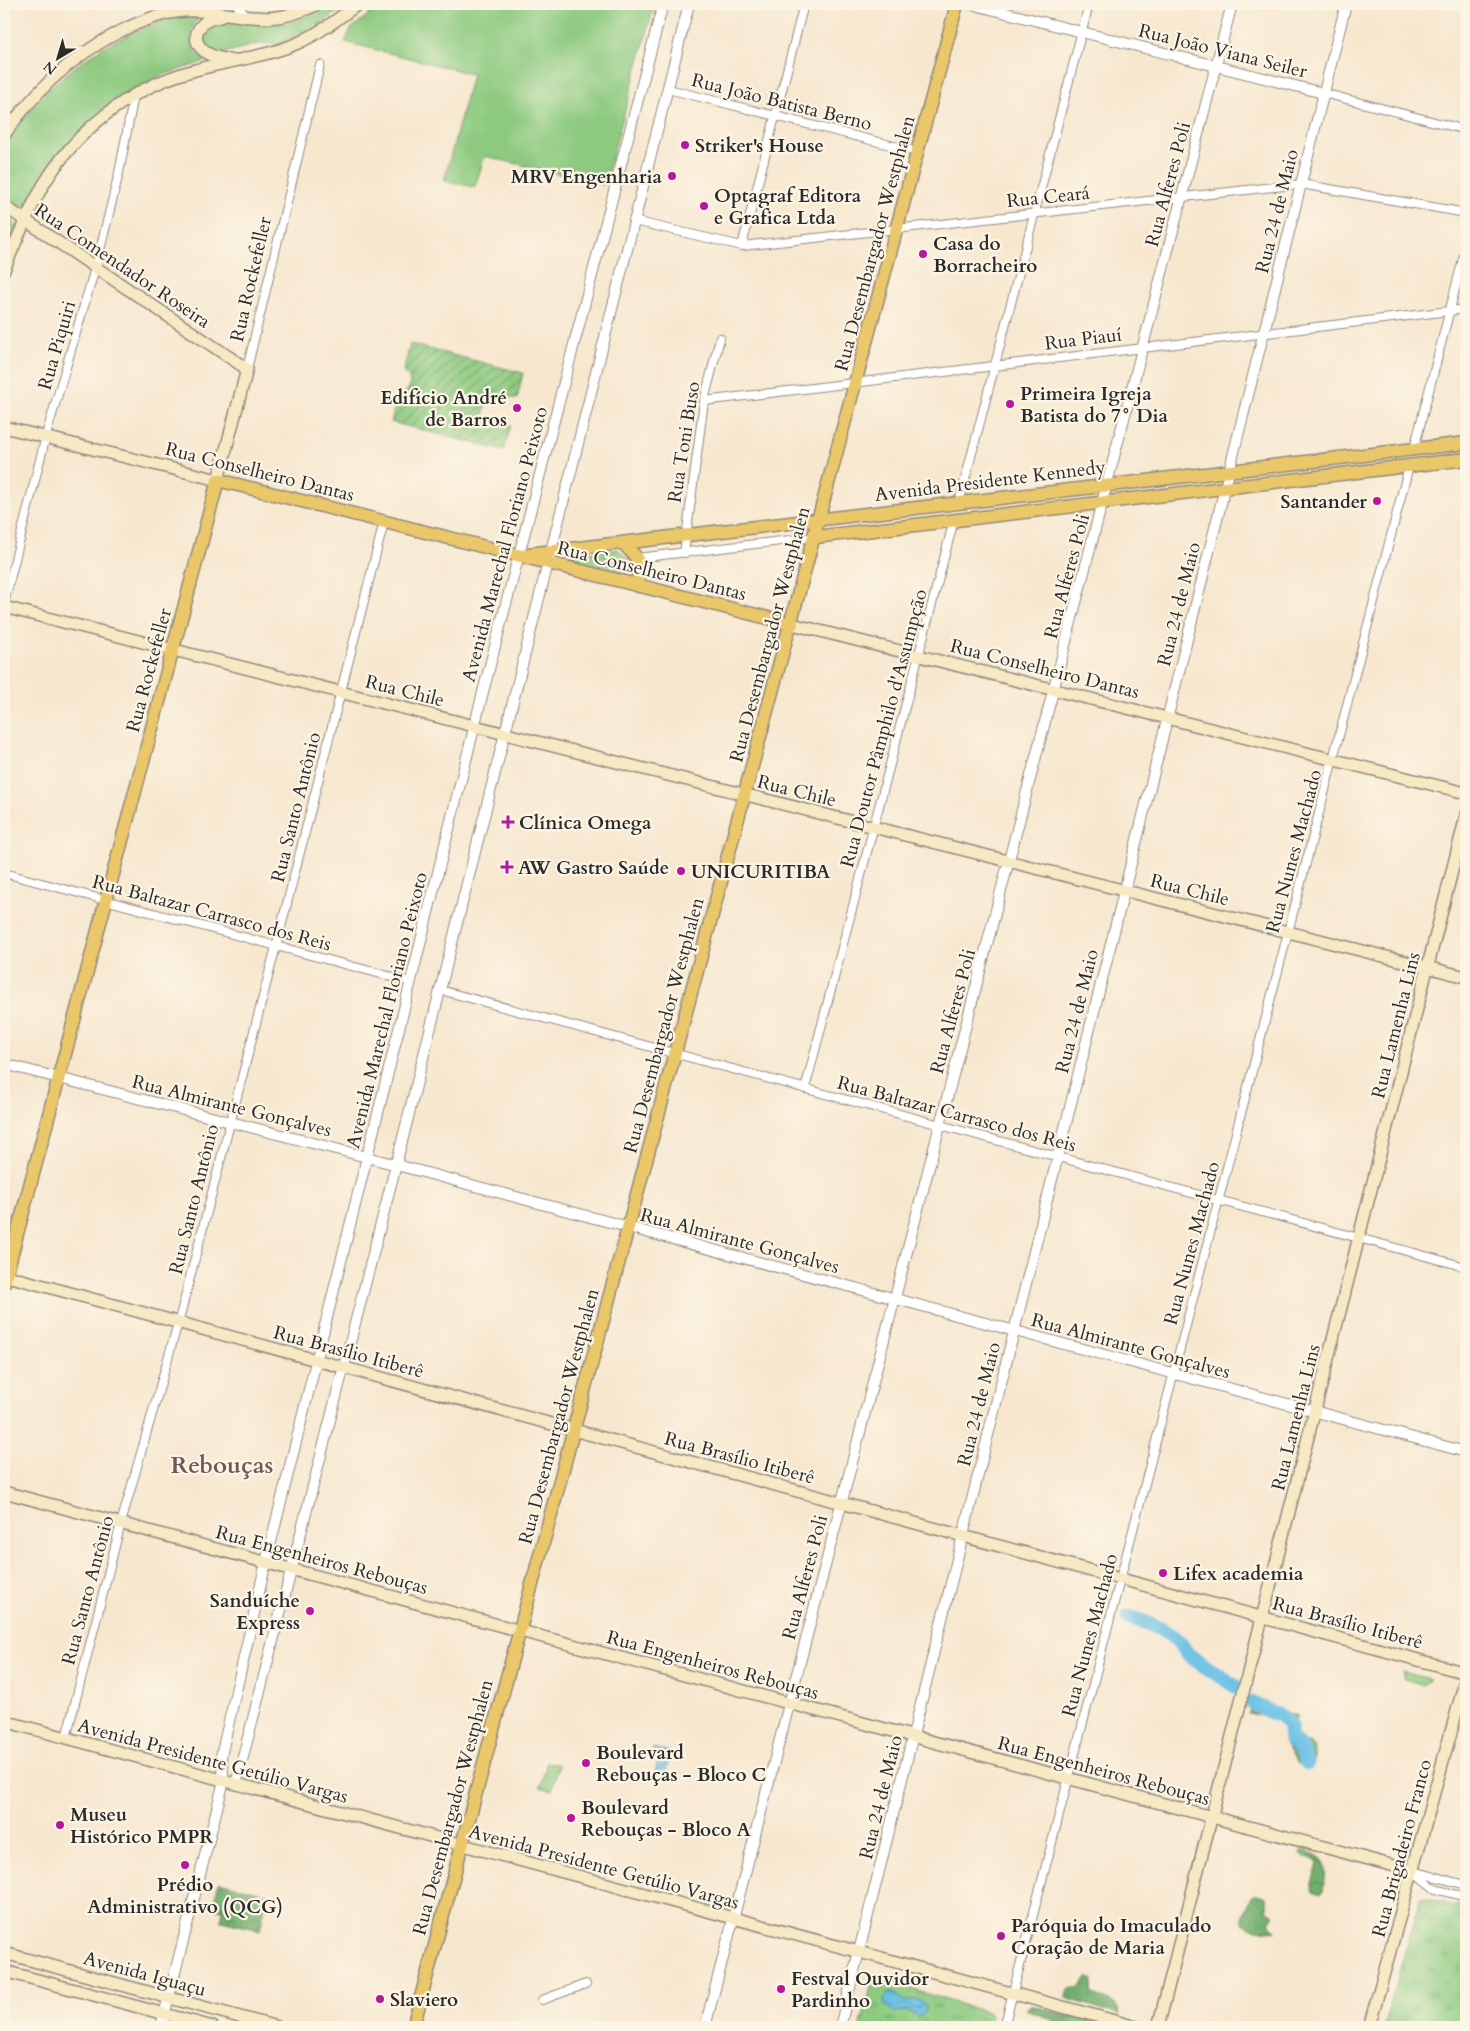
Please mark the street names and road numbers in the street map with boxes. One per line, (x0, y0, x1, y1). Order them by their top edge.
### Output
street label: Rua João Viana Seiler (1136, 17, 1310, 84)
street label: Rua João Batista Berno (689, 67, 875, 137)
street label: Rua Desembargador Westphalen (828, 112, 922, 374)
street label: Rua Alferes Poli (1139, 119, 1197, 250)
street label: Rua 24 de Maio (1249, 146, 1305, 276)
street label: Rua Ceará (1005, 180, 1091, 214)
street label: Rua Comendador Roseira (29, 197, 215, 334)
street label: Rua Rockefeller (224, 214, 278, 344)
street label: Rua Piquiri (32, 298, 82, 393)
street label: Rua Piauí (1043, 321, 1123, 357)
street label: Rua Toni Buso (662, 380, 706, 505)
street label: Avenida Marechal Floriano Peixoto (456, 404, 554, 685)
street label: Rua Conselheiro Dantas (162, 436, 357, 508)
street label: Avenida Presidente Kennedy (873, 454, 1107, 508)
street label: Rua Desembargador Westphalen (723, 503, 817, 765)
street label: Rua Alferes Poli (1038, 511, 1096, 642)
street label: Rua Conselheiro Dantas (554, 535, 749, 607)
street label: Rua 24 de Maio (1151, 539, 1207, 669)
street label: Rua Doutor Pâmphilo d'Assumpção (834, 586, 934, 870)
street label: Rua Rockefeller (120, 605, 178, 735)
street label: Rua Conselheiro Dantas (947, 633, 1142, 705)
street label: Rua Chile (362, 669, 447, 713)
street label: Rua Santo Antônio (265, 729, 327, 885)
street label: Rua Nunes Machado (1260, 767, 1328, 936)
street label: Rua Chile (754, 769, 839, 813)
street label: Rua Chile (1147, 868, 1232, 912)
street label: Rua Baltazar Carrasco dos Reis (89, 869, 334, 957)
street label: Avenida Marechal Floriano Peixoto (340, 869, 434, 1151)
street label: Rua Desembargador Westphalen (617, 894, 711, 1156)
street label: Rua Alferes Poli (924, 946, 982, 1077)
street label: Rua 24 de Maio (1049, 946, 1105, 1076)
street label: Rua Lamenha Lins (1365, 949, 1427, 1101)
street label: Rua Almirante Gonçalves (129, 1069, 334, 1143)
street label: Rua Baltazar Carrasco dos Reis (834, 1070, 1079, 1158)
street label: Rua Santo Antônio (163, 1121, 225, 1277)
street label: Rua Nunes Machado (1158, 1159, 1226, 1328)
street label: Rua Almirante Gonçalves (637, 1202, 842, 1280)
street label: Rua Desembargador Westphalen (512, 1285, 606, 1547)
street label: Rua Almirante Gonçalves (1028, 1307, 1233, 1385)
street label: Rua Brasílio Itiberê (271, 1319, 427, 1385)
street label: Rua 24 de Maio (951, 1339, 1007, 1469)
street label: Rua Lamenha Lins (1265, 1341, 1327, 1493)
street label: Rua Brasílio Itiberê (662, 1425, 818, 1491)
street label: Rua Alferes Poli (776, 1512, 834, 1643)
street label: Rua Santo Antônio (56, 1513, 120, 1668)
street label: Rua Engenheiros Rebouças (213, 1519, 431, 1601)
street label: Rua Nunes Machado (1056, 1551, 1124, 1720)
street label: Rua Brasílio Itiberê (1270, 1590, 1426, 1656)
street label: Rua Engenheiros Rebouças (604, 1624, 822, 1706)
street label: Rua Desembargador Westphalen (406, 1676, 500, 1938)
street label: Avenida Presidente Getúlio Vargas (75, 1712, 351, 1810)
street label: Rua Engenheiros Rebouças (995, 1730, 1213, 1812)
street label: Rua 24 de Maio (853, 1732, 909, 1862)
street label: Rua Brigadeiro Franco (1366, 1756, 1438, 1940)
street label: Avenida Presidente Getúlio Vargas (466, 1818, 742, 1916)
street label: Avenida Iguaçu (80, 1945, 209, 2003)

